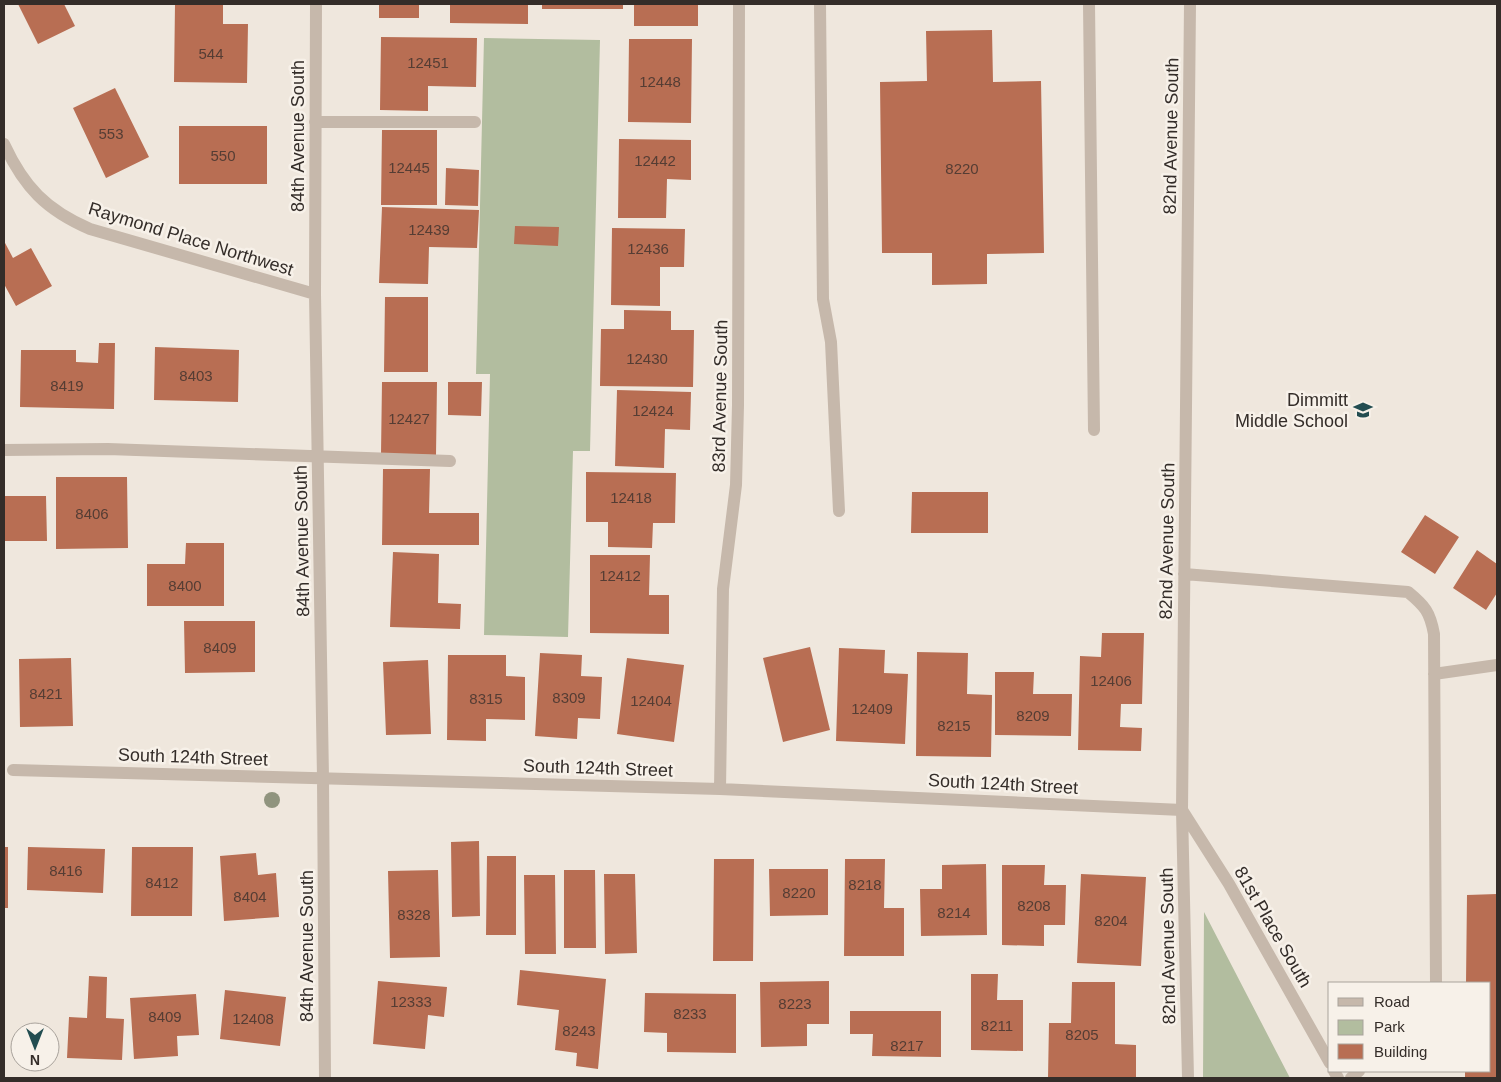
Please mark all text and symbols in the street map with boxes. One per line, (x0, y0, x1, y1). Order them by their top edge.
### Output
house number: 544 (198, 45, 224, 62)
house number: 12451 (407, 54, 449, 71)
street label: 82nd Avenue South (1160, 57, 1182, 215)
street label: 84th Avenue South (288, 60, 308, 212)
house number: 12448 (639, 73, 681, 90)
house number: 553 (98, 125, 124, 142)
house number: 550 (210, 147, 236, 164)
house number: 12442 (634, 152, 676, 169)
house number: 12445 (388, 159, 430, 176)
house number: 8220 (945, 160, 979, 177)
street label: Raymond Place Northwest (86, 198, 296, 280)
house number: 12439 (408, 221, 450, 238)
house number: 12436 (627, 240, 669, 257)
street label: 83rd Avenue South (709, 319, 731, 473)
house number: 12430 (626, 350, 668, 367)
house number: 8403 (179, 367, 213, 384)
house number: 8419 (50, 377, 84, 394)
place label: Dimmitt Middle School (1235, 390, 1348, 431)
school or university icon: Dimmitt Middle School (1352, 399, 1374, 421)
house number: 12424 (632, 402, 674, 419)
house number: 12427 (388, 410, 430, 427)
street label: 82nd Avenue South (1156, 462, 1178, 620)
street label: 84th Avenue South (291, 465, 313, 617)
house number: 12418 (610, 489, 652, 506)
house number: 8406 (75, 505, 109, 522)
house number: 12412 (599, 567, 641, 584)
house number: 8400 (168, 577, 202, 594)
house number: 8409 (203, 639, 237, 656)
house number: 12406 (1090, 672, 1132, 689)
house number: 8421 (29, 685, 63, 702)
house number: 8309 (552, 689, 586, 706)
house number: 8315 (469, 690, 503, 707)
house number: 12404 (630, 692, 672, 709)
house number: 12409 (851, 700, 893, 717)
house number: 8209 (1016, 707, 1050, 724)
house number: 8215 (937, 717, 971, 734)
street label: South 124th Street (118, 744, 268, 770)
street label: South 124th Street (523, 755, 673, 781)
street label: South 124th Street (928, 770, 1078, 798)
house number: 8416 (49, 862, 83, 879)
street label: 81st Place South (1230, 863, 1316, 991)
street label: 82nd Avenue South (1157, 867, 1179, 1025)
street label: 84th Avenue South (297, 870, 317, 1022)
house number: 8412 (145, 874, 179, 891)
house number: 8218 (848, 876, 882, 893)
house number: 8220 (782, 884, 816, 901)
house number: 8404 (233, 888, 267, 905)
house number: 8208 (1017, 897, 1051, 914)
house number: 8214 (937, 904, 971, 921)
house number: 8328 (397, 906, 431, 923)
house number: 8204 (1094, 912, 1128, 929)
legend (1328, 982, 1491, 1072)
house number: 12333 (390, 993, 432, 1010)
text: Road (1374, 993, 1410, 1010)
house number: 8223 (778, 995, 812, 1012)
house number: 8233 (673, 1005, 707, 1022)
house number: 8409 (148, 1008, 182, 1025)
house number: 12408 (232, 1010, 274, 1027)
house number: 8211 (981, 1017, 1013, 1034)
text: Park (1374, 1018, 1405, 1035)
north arrow (10, 1022, 60, 1072)
house number: 8243 (562, 1022, 596, 1039)
house number: 8205 (1065, 1026, 1099, 1043)
house number: 8217 (890, 1037, 924, 1054)
text: Building (1374, 1043, 1427, 1060)
text: N (30, 1052, 40, 1068)

